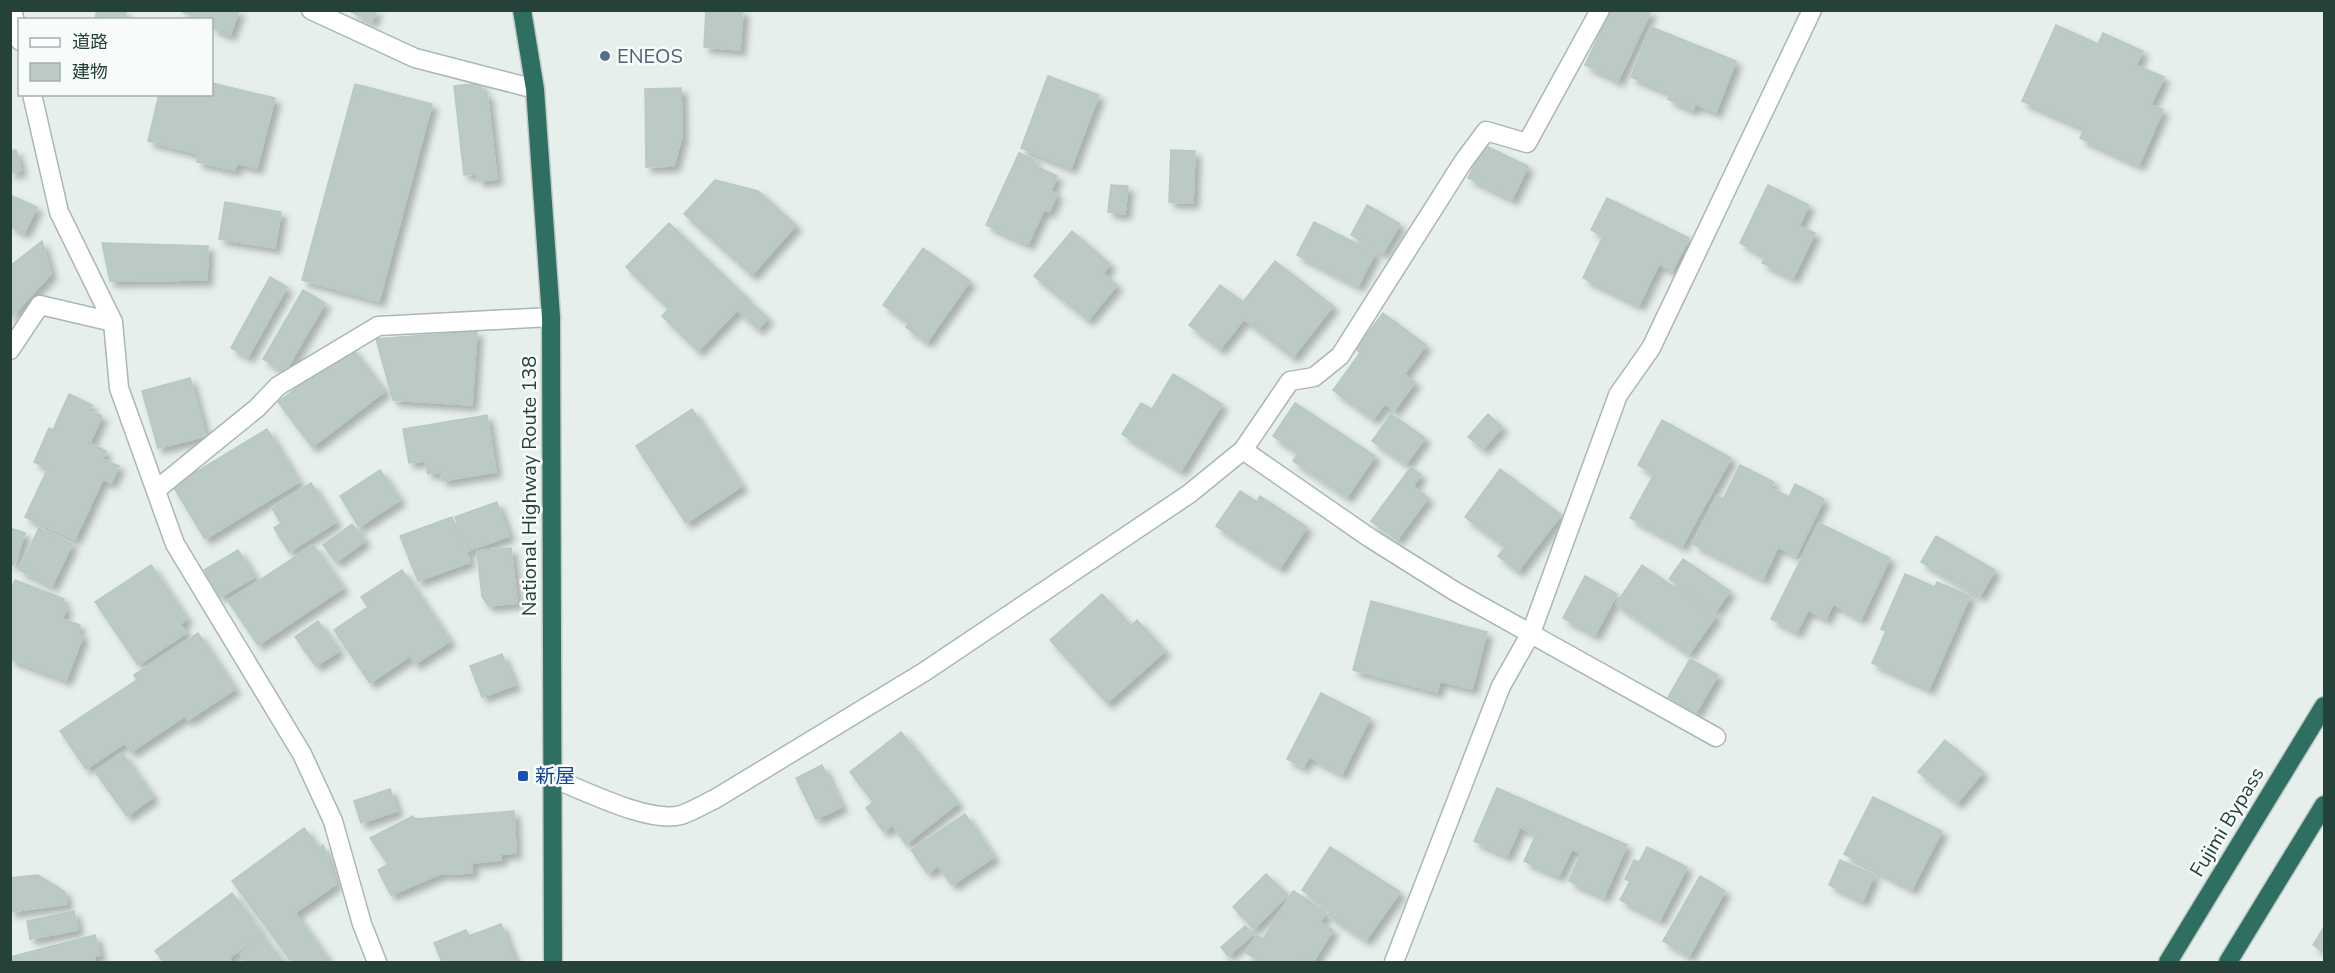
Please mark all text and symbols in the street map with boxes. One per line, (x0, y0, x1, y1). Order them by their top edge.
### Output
legend (18, 18, 213, 96)
text: 道路 (72, 30, 108, 54)
place label: ENEOS (617, 43, 683, 70)
marker: ENEOS (598, 49, 612, 63)
text: 建物 (72, 60, 108, 84)
street label: National Highway Route 138 (516, 356, 543, 616)
street label: Fujimi Bypass (2184, 762, 2270, 882)
place label: 新屋 (535, 763, 575, 790)
marker: 新屋 (516, 769, 530, 783)

